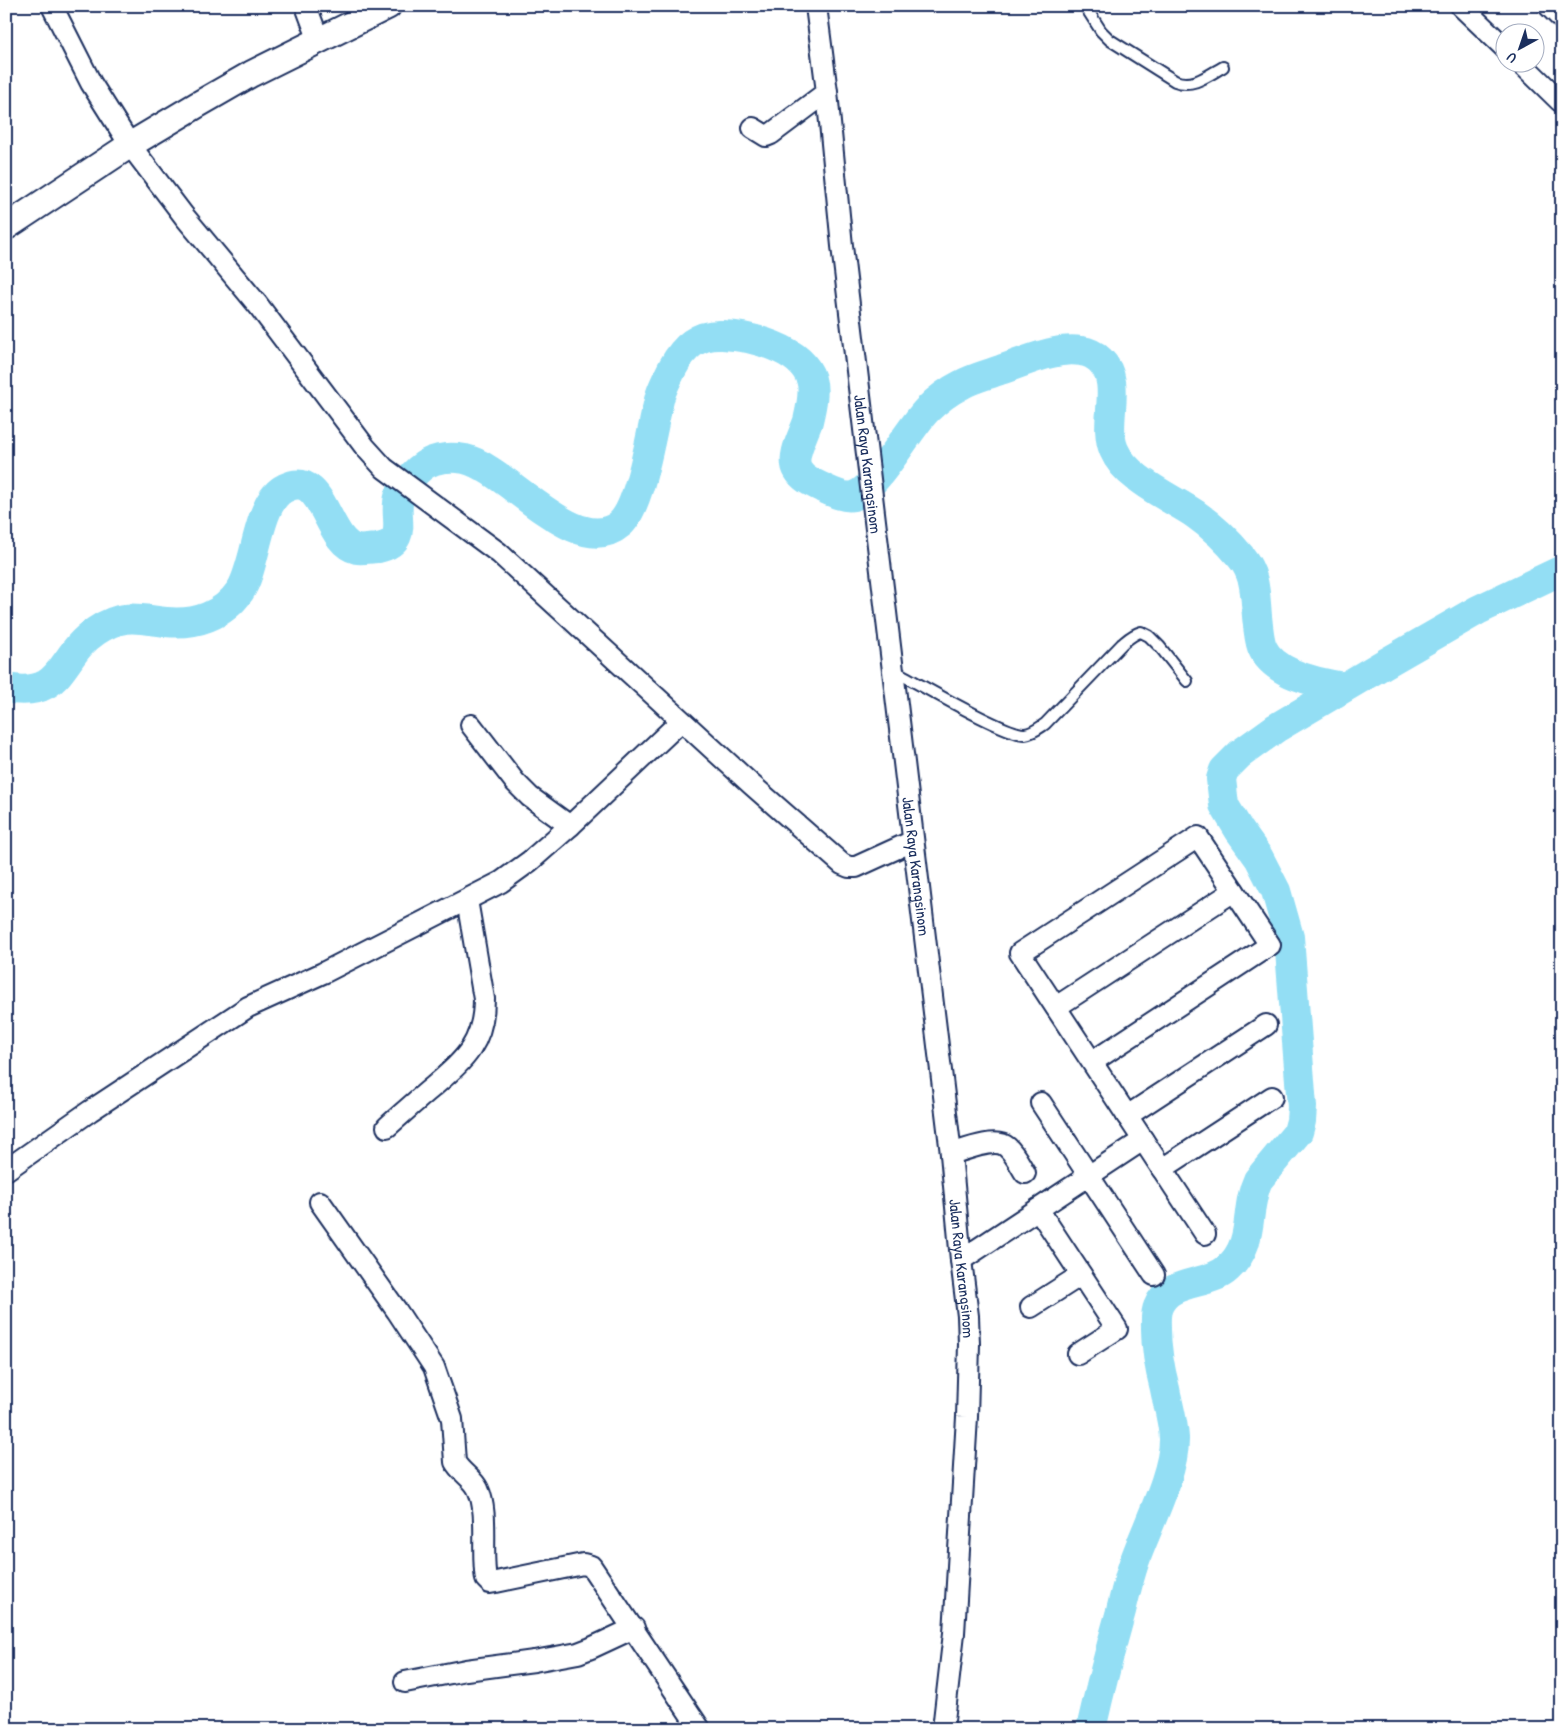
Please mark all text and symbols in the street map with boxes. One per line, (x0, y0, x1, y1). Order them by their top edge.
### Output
north arrow (1496, 22, 1546, 72)
text: U (1502, 48, 1520, 68)
street label: Jalan Raya Karangsinom (849, 393, 887, 535)
street label: Jalan Raya Karangsinom (897, 795, 936, 937)
street label: Jalan Raya Karangsinom (944, 1198, 980, 1339)

